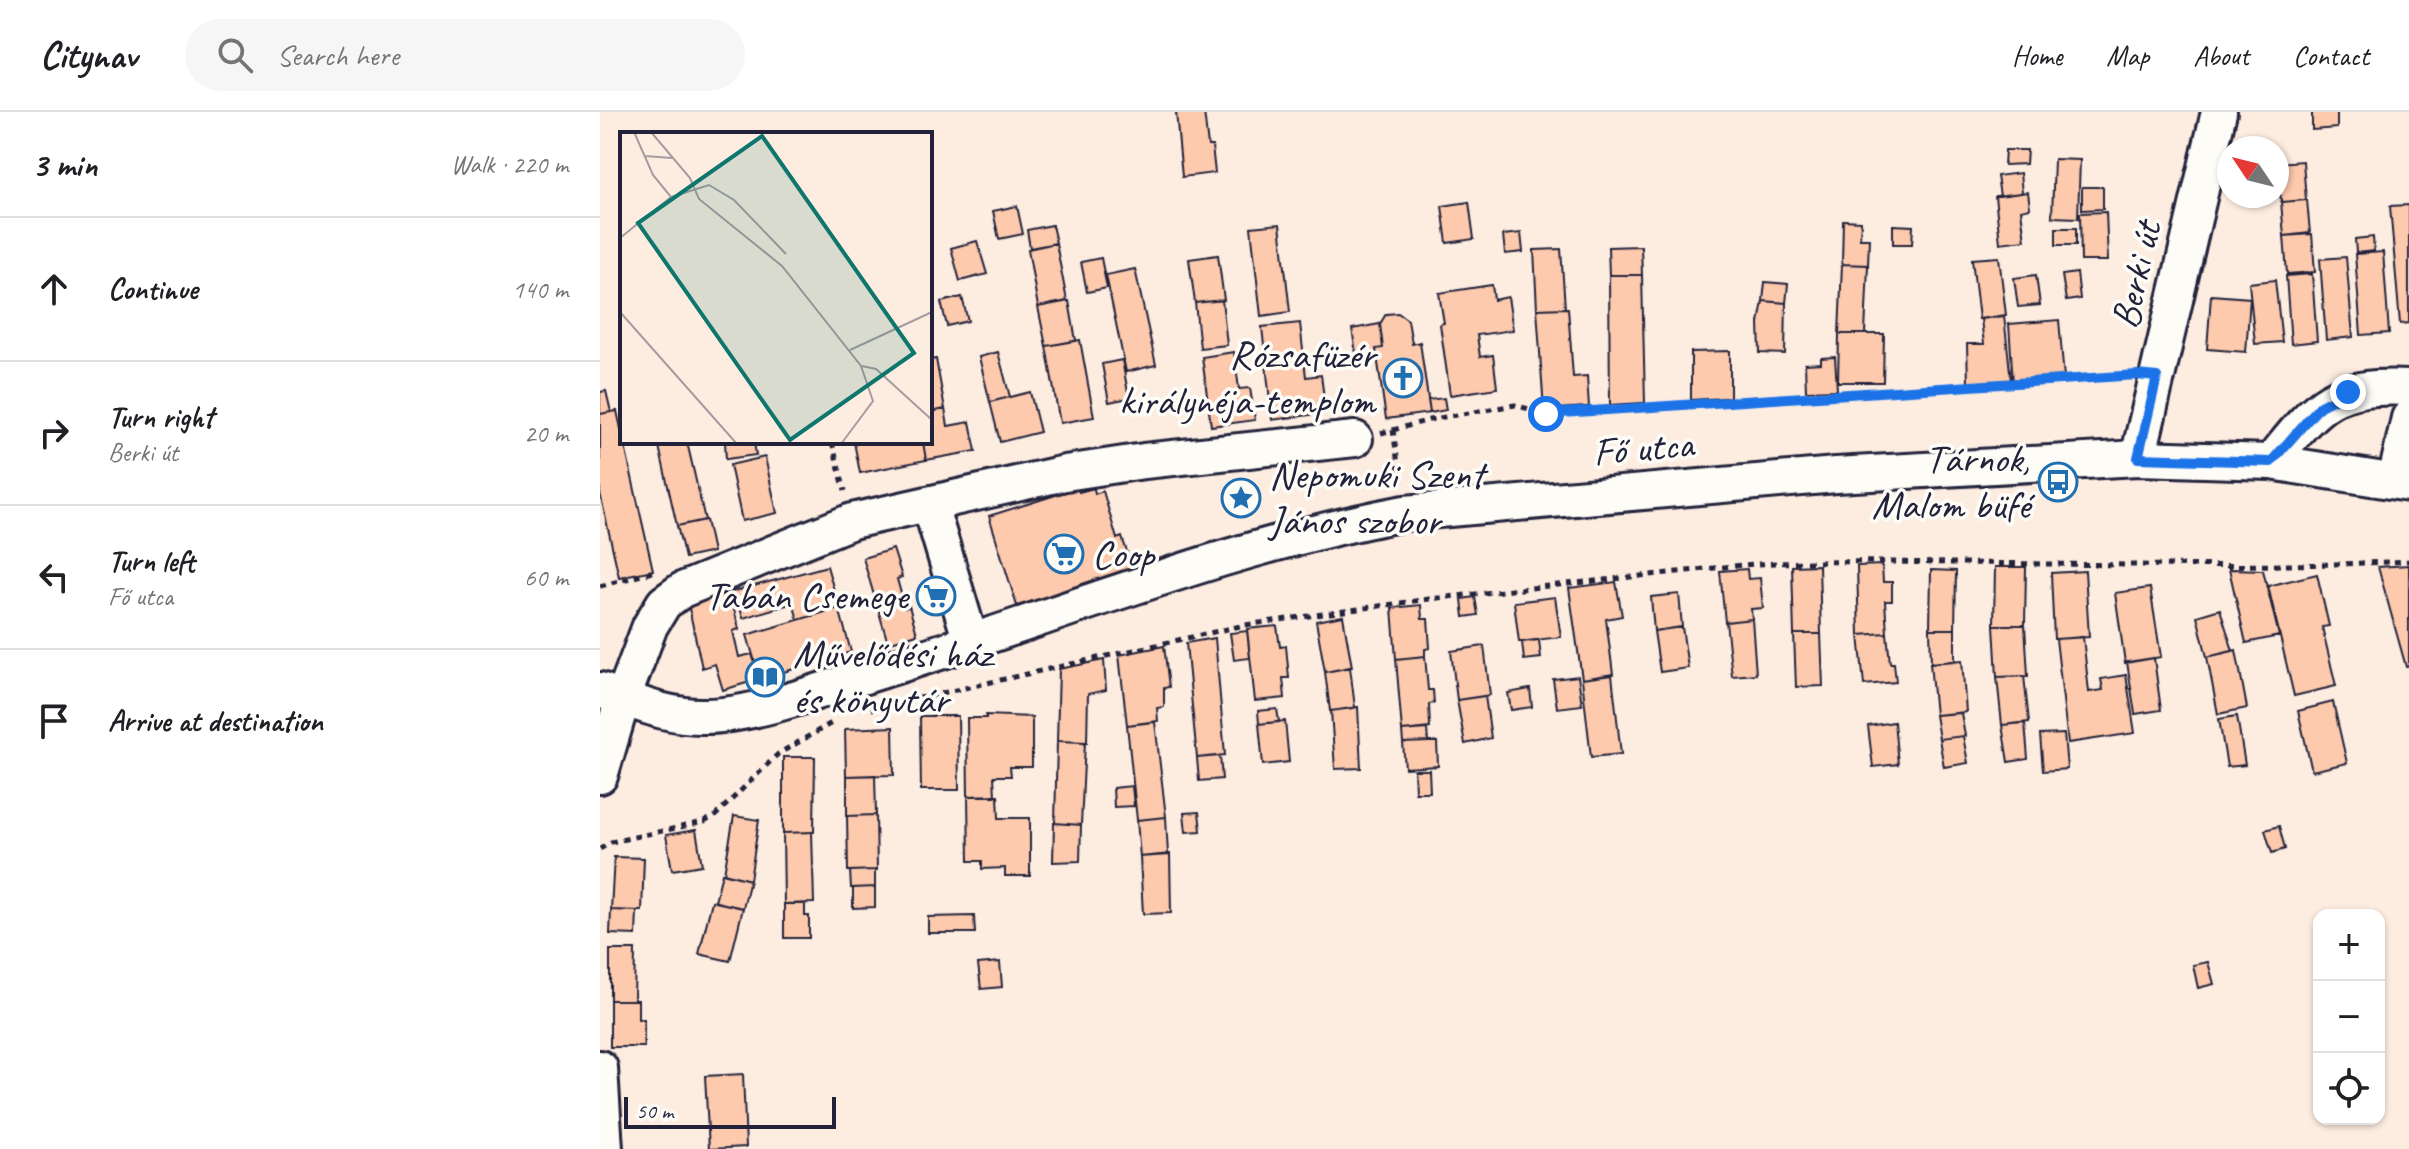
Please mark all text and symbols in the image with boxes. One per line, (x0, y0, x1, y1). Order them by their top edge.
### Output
search box (185, 19, 745, 91)
text: Citynav (40, 32, 137, 79)
icon: search (213, 33, 257, 77)
text: Search here (277, 36, 399, 74)
text: Home (2012, 38, 2062, 73)
text: Map (2106, 38, 2149, 73)
text: About (2193, 38, 2249, 73)
text: Contact (2293, 38, 2369, 73)
inset map (620, 132, 932, 444)
north arrow (2217, 136, 2289, 208)
text: 3 min (32, 143, 97, 186)
text: Walk · 220 m (451, 148, 568, 181)
street label: Berki út (2099, 213, 2173, 333)
icon: ahead (32, 267, 76, 311)
text: Continue (108, 270, 198, 308)
text: 140 m (512, 273, 568, 306)
place label: Rózsafüzér királynéja-templom (1119, 330, 1379, 426)
church icon: Rózsafüzér királynéja-templom (1382, 357, 1424, 399)
route end (2330, 374, 2366, 410)
route start (1528, 396, 1564, 432)
text: Turn right (108, 398, 213, 436)
icon: right (32, 411, 76, 455)
text: 20 m (524, 417, 568, 450)
street label: Fő utca (1591, 418, 1698, 477)
place label: Tárnok, Malom büfé (1872, 434, 2036, 530)
text: Berki út (108, 436, 178, 469)
place label: Nepomuki Szent János szobor (1267, 450, 1489, 546)
bus stop icon: Tárnok, Malom büfé (2037, 461, 2079, 503)
place icon: Nepomuki Szent János szobor (1220, 477, 1262, 519)
place label: Coop (1092, 529, 1156, 579)
supermarket icon: Coop (1043, 533, 1085, 575)
text: Turn left (108, 542, 195, 580)
icon: left (32, 555, 76, 599)
text: 60 m (524, 561, 568, 594)
place label: Tabán Csemege (705, 571, 911, 621)
supermarket icon: Tabán Csemege (915, 575, 957, 617)
text: Fő utca (108, 580, 173, 613)
place label: Művelődési ház és könyvtár (793, 629, 996, 725)
library icon: Művelődési ház és könyvtár (744, 656, 786, 698)
icon: arrive (32, 699, 76, 743)
text: Arrive at destination (108, 702, 323, 740)
map controls (2313, 909, 2385, 1125)
button: + (2313, 909, 2385, 981)
button: − (2313, 981, 2385, 1053)
button: locate (2313, 1053, 2385, 1125)
scale bar (624, 1093, 836, 1129)
text: 50 m (636, 1097, 673, 1125)

